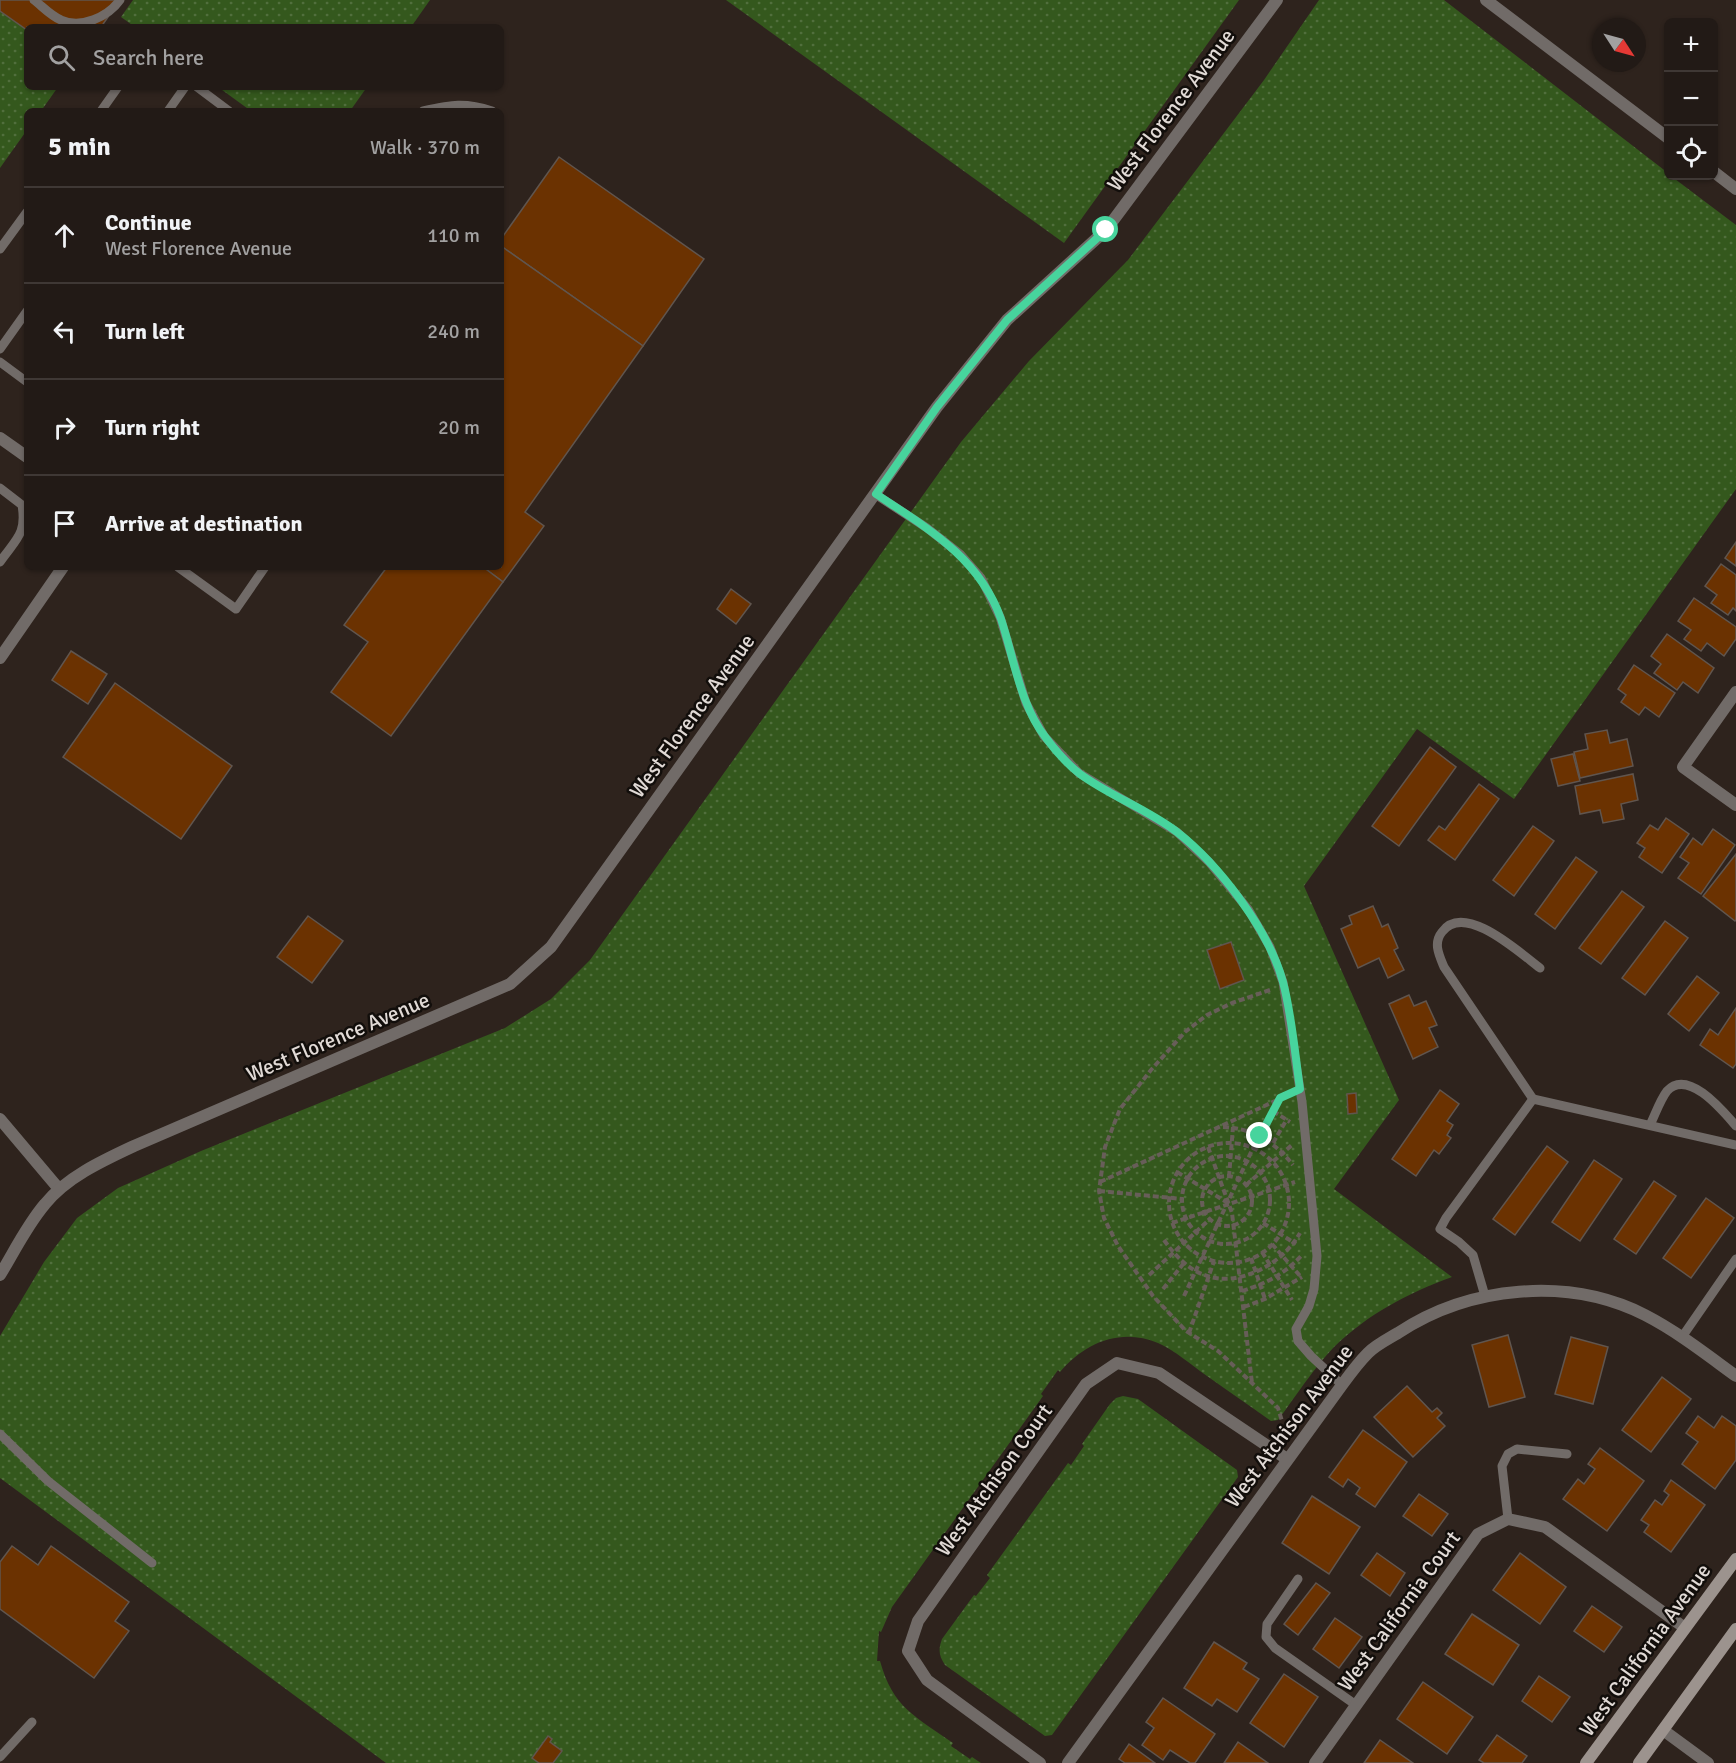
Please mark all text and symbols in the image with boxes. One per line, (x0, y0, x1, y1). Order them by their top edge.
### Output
north arrow (1592, 18, 1646, 72)
map controls (1664, 18, 1718, 180)
button: + (1664, 18, 1718, 72)
search box (24, 24, 504, 90)
street label: West Florence Avenue (1102, 24, 1240, 196)
icon: search (45, 41, 78, 74)
text: Search here (93, 44, 204, 71)
button: − (1664, 72, 1718, 126)
button: locate (1664, 126, 1718, 180)
text: 5 min (48, 131, 111, 163)
text: Walk · 370 m (370, 135, 480, 160)
text: Continue (105, 209, 192, 236)
route start (1092, 216, 1118, 242)
icon: ahead (48, 219, 81, 252)
text: 110 m (427, 223, 480, 248)
text: West Florence Avenue (105, 236, 292, 261)
icon: left (48, 315, 81, 348)
text: Turn left (105, 318, 185, 345)
text: 240 m (427, 319, 480, 344)
icon: right (48, 411, 81, 444)
text: Turn right (105, 414, 200, 441)
text: 20 m (438, 415, 480, 440)
icon: arrive (48, 507, 81, 540)
text: Arrive at destination (105, 510, 302, 537)
street label: West Florence Avenue (624, 629, 760, 803)
street label: West Florence Avenue (243, 987, 433, 1087)
route end (1246, 1122, 1272, 1148)
street label: West Atchison Avenue (1219, 1339, 1359, 1513)
street label: West Atchison Court (930, 1399, 1058, 1561)
street label: West California Court (1332, 1526, 1466, 1696)
street label: West California Avenue (1574, 1559, 1716, 1741)

